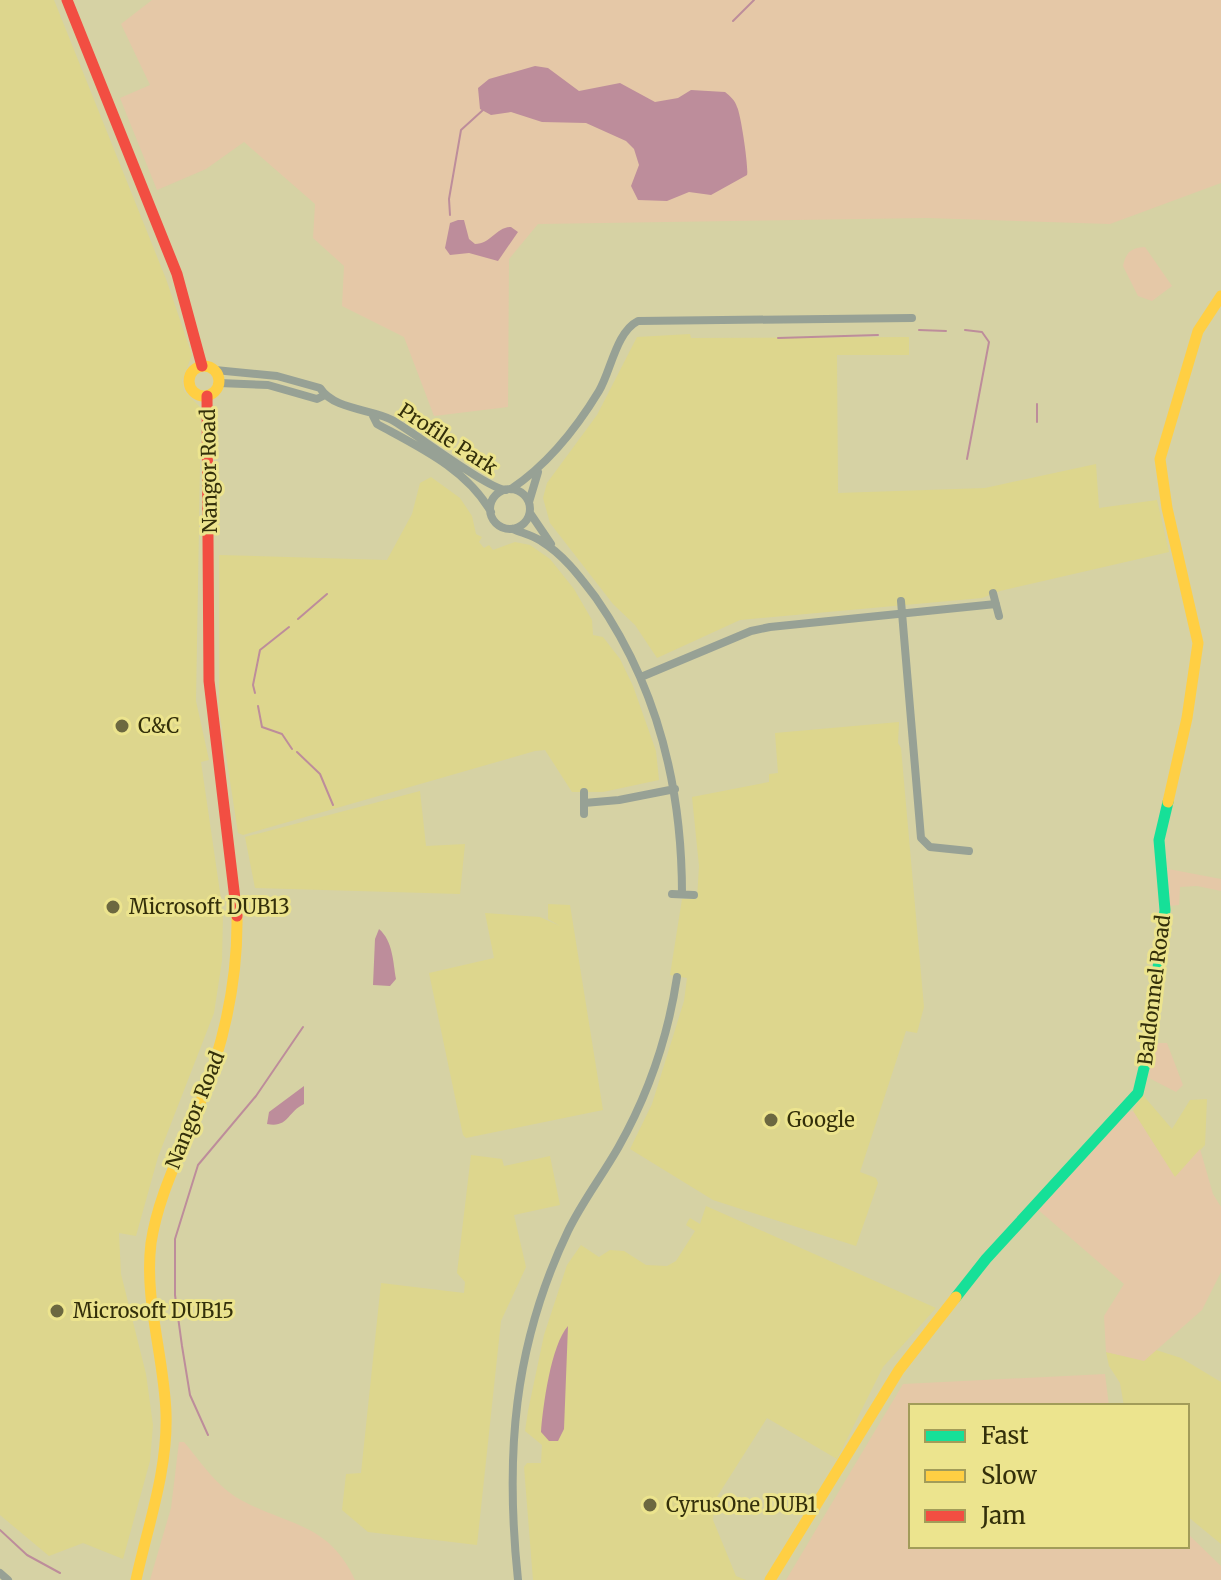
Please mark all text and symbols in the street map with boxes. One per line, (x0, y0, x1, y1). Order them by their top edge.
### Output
street label: Profile Park (394, 397, 503, 480)
street label: Nangor Road (195, 408, 222, 534)
place label: C&C (138, 713, 179, 738)
marker: C&C (113, 717, 131, 735)
place label: Microsoft DUB13 (129, 894, 290, 919)
marker: Microsoft DUB13 (104, 898, 122, 916)
street label: Baldonnel Road (1132, 913, 1175, 1067)
street label: Nangor Road (160, 1047, 229, 1172)
place label: Google (787, 1107, 855, 1132)
marker: Google (762, 1111, 780, 1129)
place label: Microsoft DUB15 (73, 1298, 234, 1323)
marker: Microsoft DUB15 (48, 1302, 66, 1320)
legend (909, 1404, 1189, 1548)
text: Fast (981, 1420, 1029, 1451)
text: Slow (981, 1460, 1037, 1491)
place label: CyrusOne DUB1 (666, 1492, 817, 1517)
marker: CyrusOne DUB1 (641, 1496, 659, 1514)
text: Jam (980, 1500, 1026, 1531)

